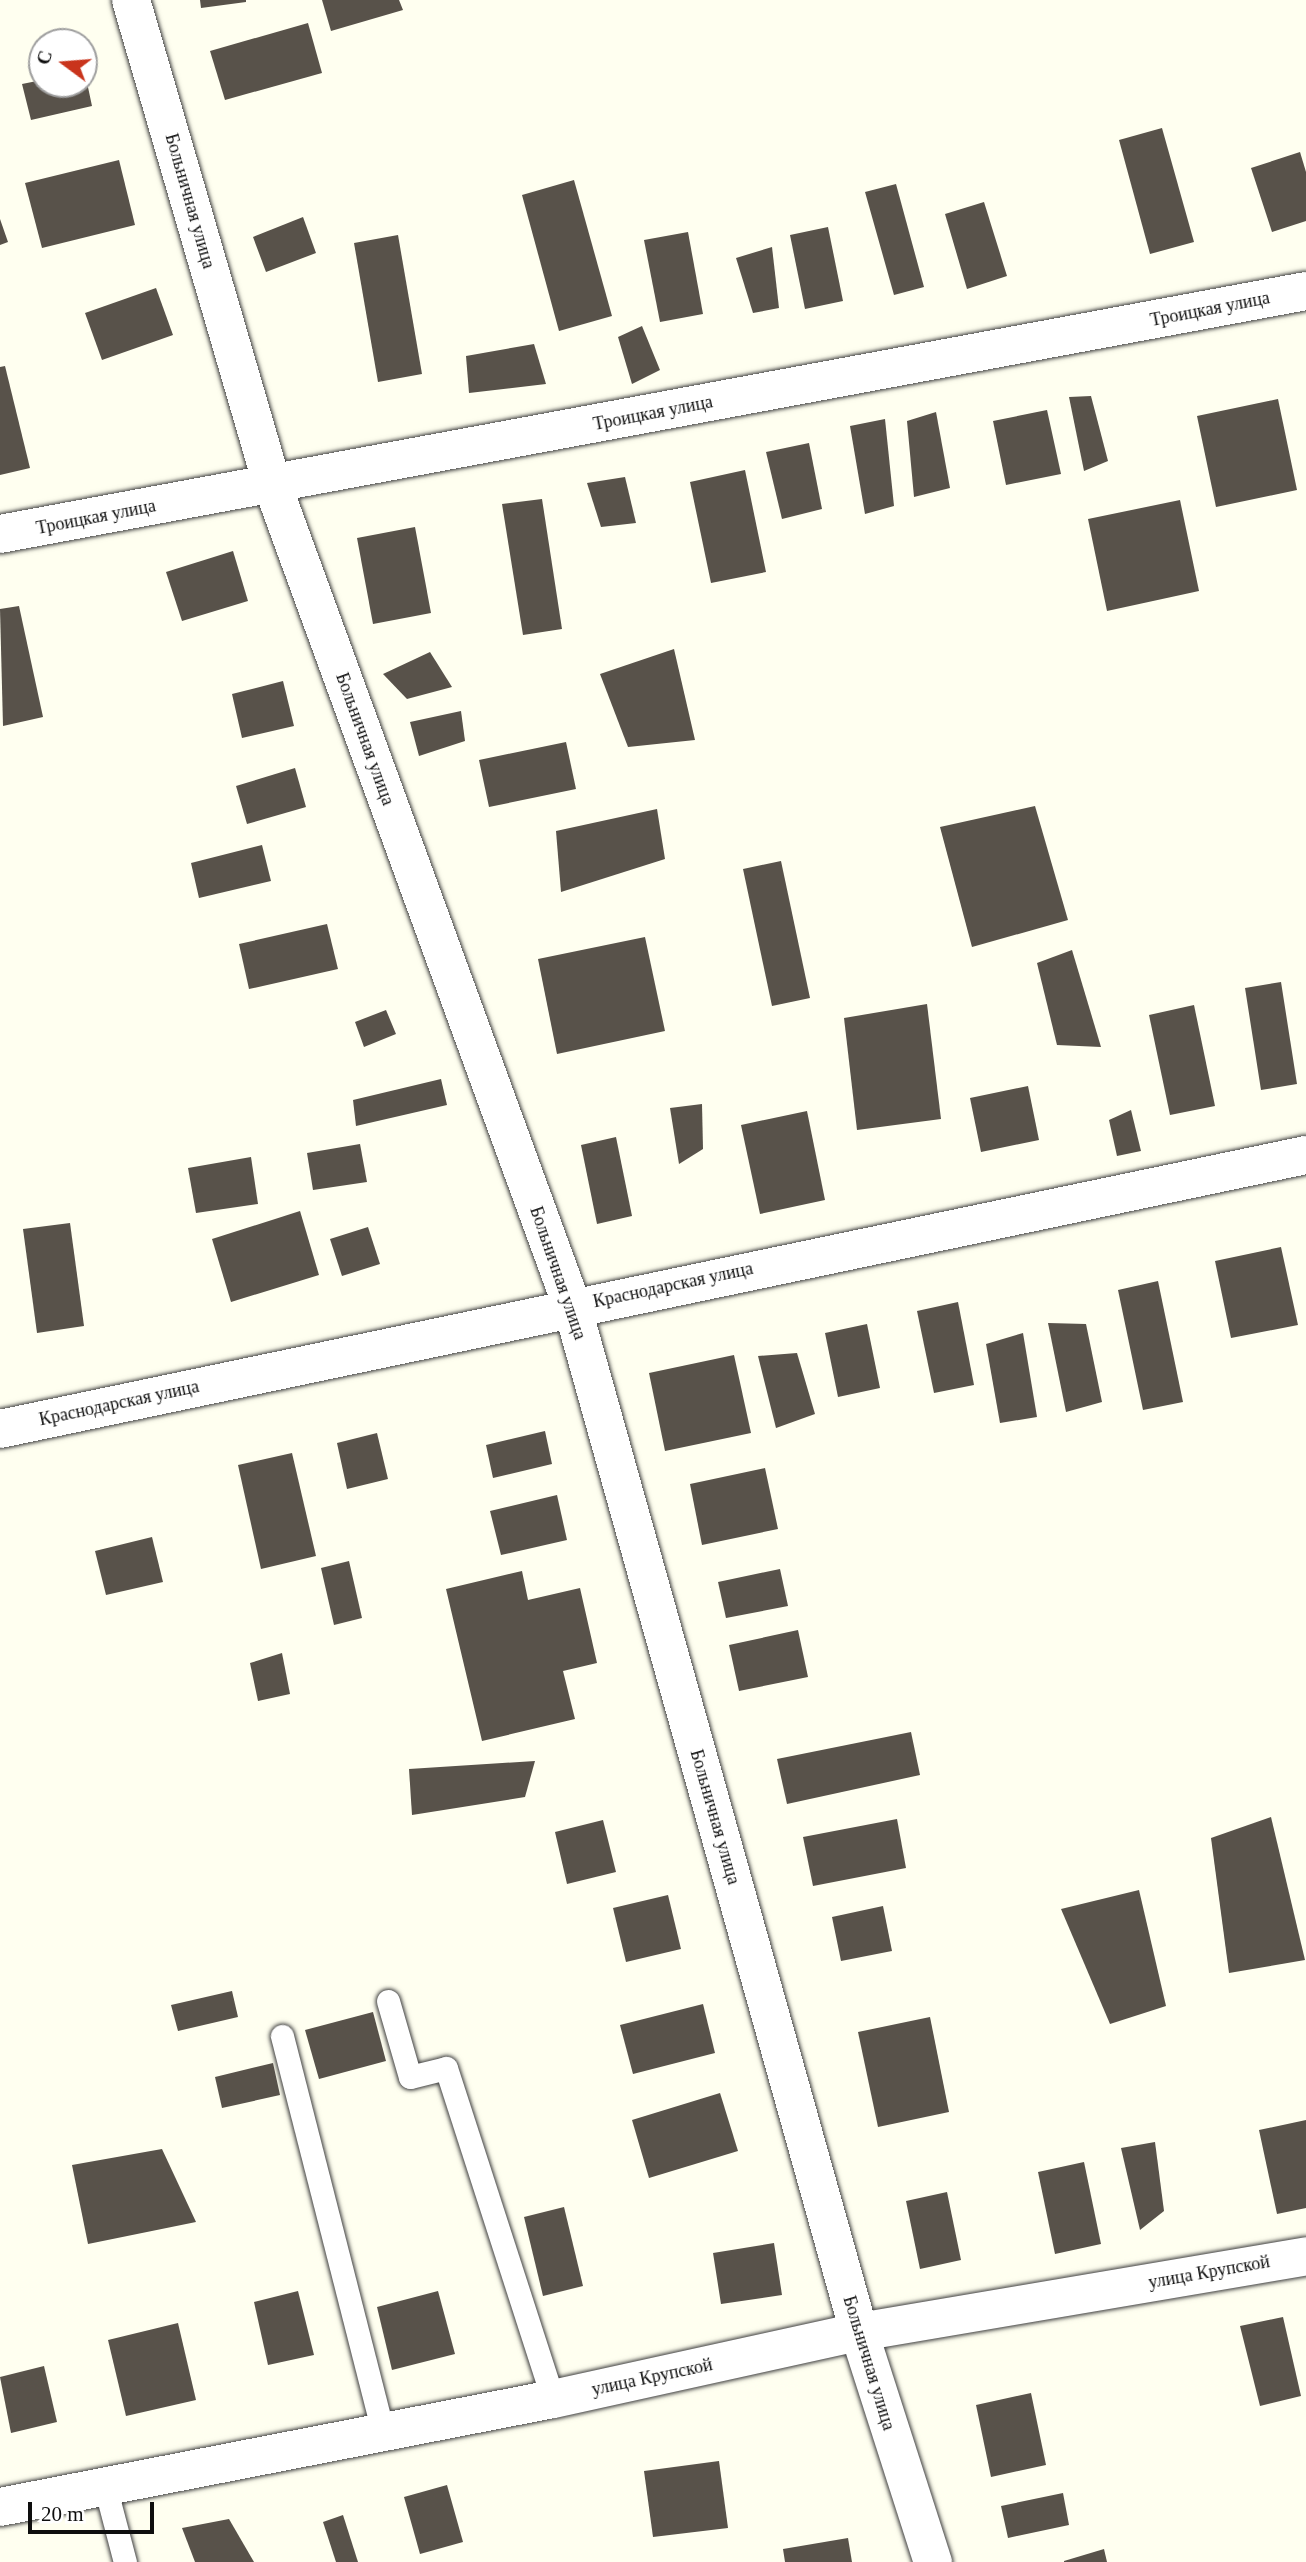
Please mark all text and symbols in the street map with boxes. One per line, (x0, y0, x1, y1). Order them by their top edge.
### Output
north arrow (28, 28, 98, 98)
text: С (32, 48, 56, 67)
street label: Больничная улица (160, 131, 220, 271)
street label: Троицкая улица (1148, 287, 1272, 331)
street label: Троицкая улица (591, 391, 715, 435)
street label: Троицкая улица (34, 495, 158, 539)
street label: Больничная улица (331, 670, 399, 808)
street label: Больничная улица (525, 1204, 591, 1342)
street label: Краснодарская улица (591, 1257, 755, 1313)
street label: Краснодарская улица (37, 1375, 201, 1431)
street label: Больничная улица (685, 1747, 745, 1887)
street label: улица Крупской (1147, 2251, 1271, 2293)
street label: Больничная улица (838, 2293, 900, 2433)
street label: улица Крупской (590, 2354, 714, 2400)
scale bar (32, 2488, 158, 2532)
text: 20 m (41, 2502, 84, 2526)

